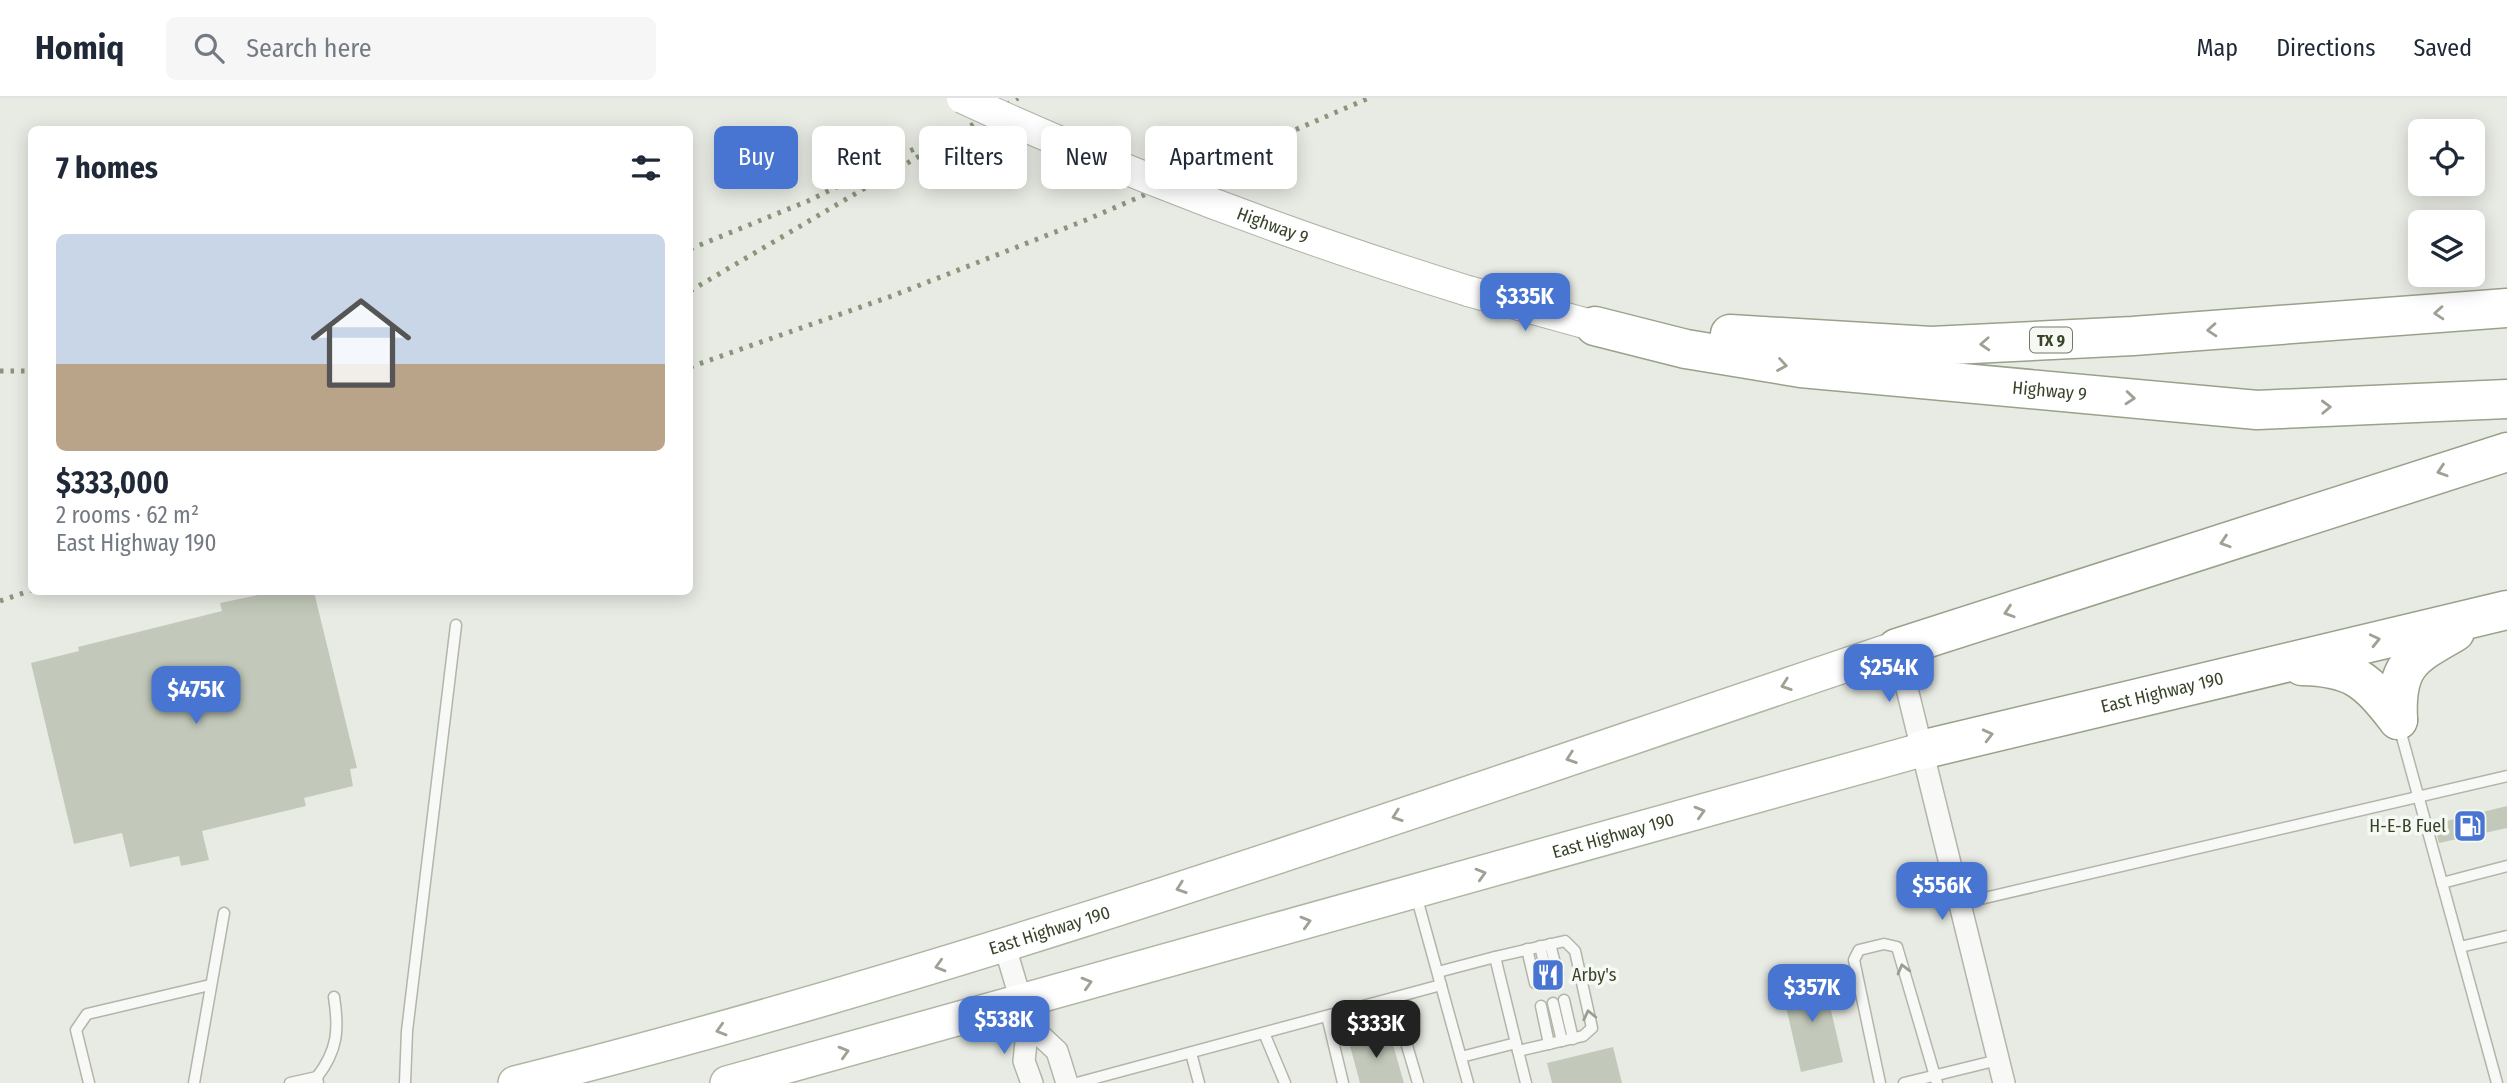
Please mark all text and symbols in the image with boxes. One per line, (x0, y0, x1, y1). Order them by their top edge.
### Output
search box (166, 17, 656, 80)
text: Homiq (35, 28, 124, 68)
icon: search (190, 29, 228, 67)
text: Search here (246, 33, 371, 64)
text: Map (2197, 34, 2238, 62)
text: Directions (2276, 34, 2375, 62)
text: Saved (2413, 34, 2472, 62)
map controls (2408, 119, 2485, 287)
button: locate (2408, 119, 2485, 196)
chip: Buy (714, 126, 798, 189)
chip: Rent (812, 126, 905, 189)
chip: Filters (919, 126, 1027, 189)
chip: New (1041, 126, 1131, 189)
chip: Apartment (1145, 126, 1297, 189)
icon: filters (627, 149, 665, 187)
text: 7 homes (56, 150, 158, 186)
street label: Highway 9 (1234, 203, 1311, 249)
button: layers (2408, 210, 2485, 287)
pin: $335K (1476, 274, 1574, 333)
icon: home (298, 280, 424, 406)
text: $335K (1496, 282, 1554, 310)
one-way arrow (2433, 305, 2444, 320)
one-way arrow (2206, 322, 2217, 337)
road number: TX 9 (2030, 328, 2072, 352)
one-way arrow (1979, 336, 1990, 351)
one-way arrow (1776, 357, 1788, 372)
street label: Highway 9 (2011, 377, 2088, 405)
one-way arrow (2125, 390, 2136, 405)
one-way arrow (2320, 400, 2331, 415)
one-way arrow (2436, 463, 2448, 478)
text: $333,000 (56, 465, 169, 501)
text: 2 rooms · 62 m² (56, 501, 199, 529)
text: East Highway 190 (56, 529, 217, 557)
one-way arrow (2219, 533, 2231, 548)
one-way arrow (2003, 604, 2015, 618)
one-way arrow (2369, 634, 2381, 649)
pin: $254K (1840, 644, 1938, 704)
text: $254K (1860, 653, 1918, 681)
pin: $475K (147, 666, 245, 726)
street label: East Highway 190 (2099, 667, 2226, 718)
text: $475K (167, 675, 225, 703)
one-way arrow (1781, 677, 1793, 691)
one-way arrow (1982, 728, 1994, 743)
one-way arrow (1565, 749, 1577, 764)
one-way arrow (1694, 806, 1706, 821)
fuel station icon: H-E-B Fuel (2451, 807, 2489, 845)
one-way arrow (1391, 808, 1403, 822)
street label: East Highway 190 (1550, 808, 1677, 863)
place label: H-E-B Fuel (2369, 815, 2446, 837)
pin: $556K (1893, 862, 1991, 922)
one-way arrow (1475, 867, 1487, 882)
text: $556K (1912, 871, 1972, 899)
one-way arrow (1175, 880, 1187, 894)
street label: East Highway 190 (986, 901, 1113, 960)
one-way arrow (1300, 916, 1312, 931)
restaurant icon: Arby's (1529, 956, 1567, 994)
one-way arrow (934, 958, 946, 972)
place label: Arby's (1572, 964, 1617, 986)
pin: $357K (1763, 964, 1861, 1024)
one-way arrow (1897, 964, 1911, 976)
text: $357K (1784, 973, 1840, 1001)
one-way arrow (1081, 977, 1093, 992)
pin: $538K (955, 996, 1053, 1056)
pin: $333K (1327, 1000, 1425, 1060)
text: $538K (975, 1005, 1033, 1033)
text: $333K (1347, 1009, 1405, 1037)
one-way arrow (1583, 1009, 1598, 1021)
one-way arrow (716, 1021, 728, 1036)
one-way arrow (838, 1046, 850, 1060)

